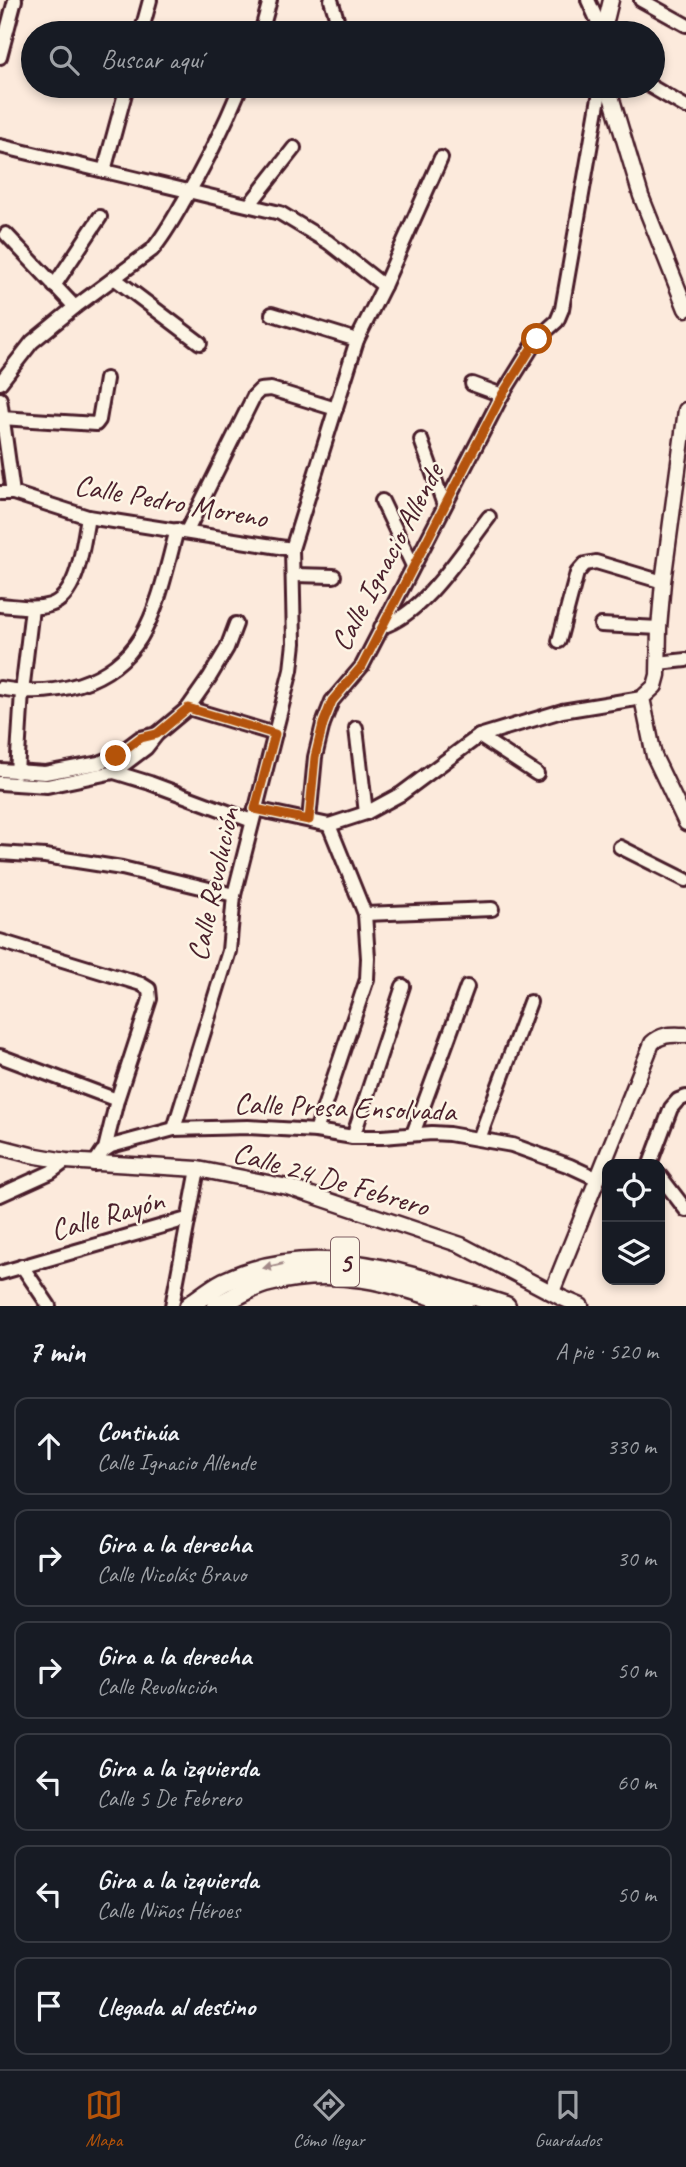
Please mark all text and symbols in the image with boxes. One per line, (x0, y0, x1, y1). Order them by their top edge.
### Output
search box (21, 21, 665, 98)
icon: search (45, 41, 83, 79)
text: Buscar aquí (101, 43, 203, 76)
route start (521, 323, 552, 354)
street label: Calle Ignacio Allende (322, 455, 453, 657)
street label: Calle Pedro Moreno (72, 465, 272, 537)
route end (100, 740, 131, 771)
street label: Calle Revolución (178, 802, 248, 964)
street label: Calle Presa Ensolvada (233, 1084, 458, 1130)
street label: Calle 24 De Febrero (229, 1133, 435, 1225)
map controls (602, 1159, 665, 1285)
button: locate (602, 1159, 665, 1222)
street label: Calle Rayón (46, 1180, 169, 1249)
button: layers (602, 1222, 665, 1285)
road number: 5 (331, 1238, 359, 1286)
one-way arrow (262, 1260, 284, 1271)
text: 7 min (28, 1333, 85, 1371)
text: A pie · 520 m (555, 1337, 658, 1366)
text: Continúa (97, 1415, 178, 1448)
icon: ahead (30, 1427, 68, 1465)
text: 330 m (607, 1432, 656, 1461)
text: Calle Ignacio Allende (97, 1448, 256, 1477)
text: Gira a la derecha (97, 1527, 251, 1560)
icon: right (30, 1539, 68, 1577)
text: 30 m (617, 1544, 656, 1573)
text: Calle Nicolás Bravo (97, 1560, 246, 1589)
text: Gira a la derecha (97, 1639, 251, 1672)
icon: right (30, 1651, 68, 1689)
text: 50 m (617, 1656, 656, 1685)
text: Calle Revolución (97, 1672, 217, 1701)
text: Gira a la izquierda (97, 1751, 258, 1784)
icon: left (30, 1763, 68, 1801)
text: 60 m (617, 1768, 656, 1797)
text: Calle 5 De Febrero (97, 1784, 241, 1813)
text: Gira a la izquierda (97, 1863, 258, 1896)
icon: left (30, 1875, 68, 1913)
text: 50 m (617, 1880, 656, 1909)
text: Calle Niños Héroes (97, 1896, 240, 1925)
icon: arrive (30, 1987, 68, 2025)
text: Llegada al destino (97, 1990, 255, 2023)
tab: Mapa (85, 2086, 123, 2152)
tab: Cómo llegar (293, 2086, 365, 2152)
tab: Guardados (534, 2086, 601, 2152)

